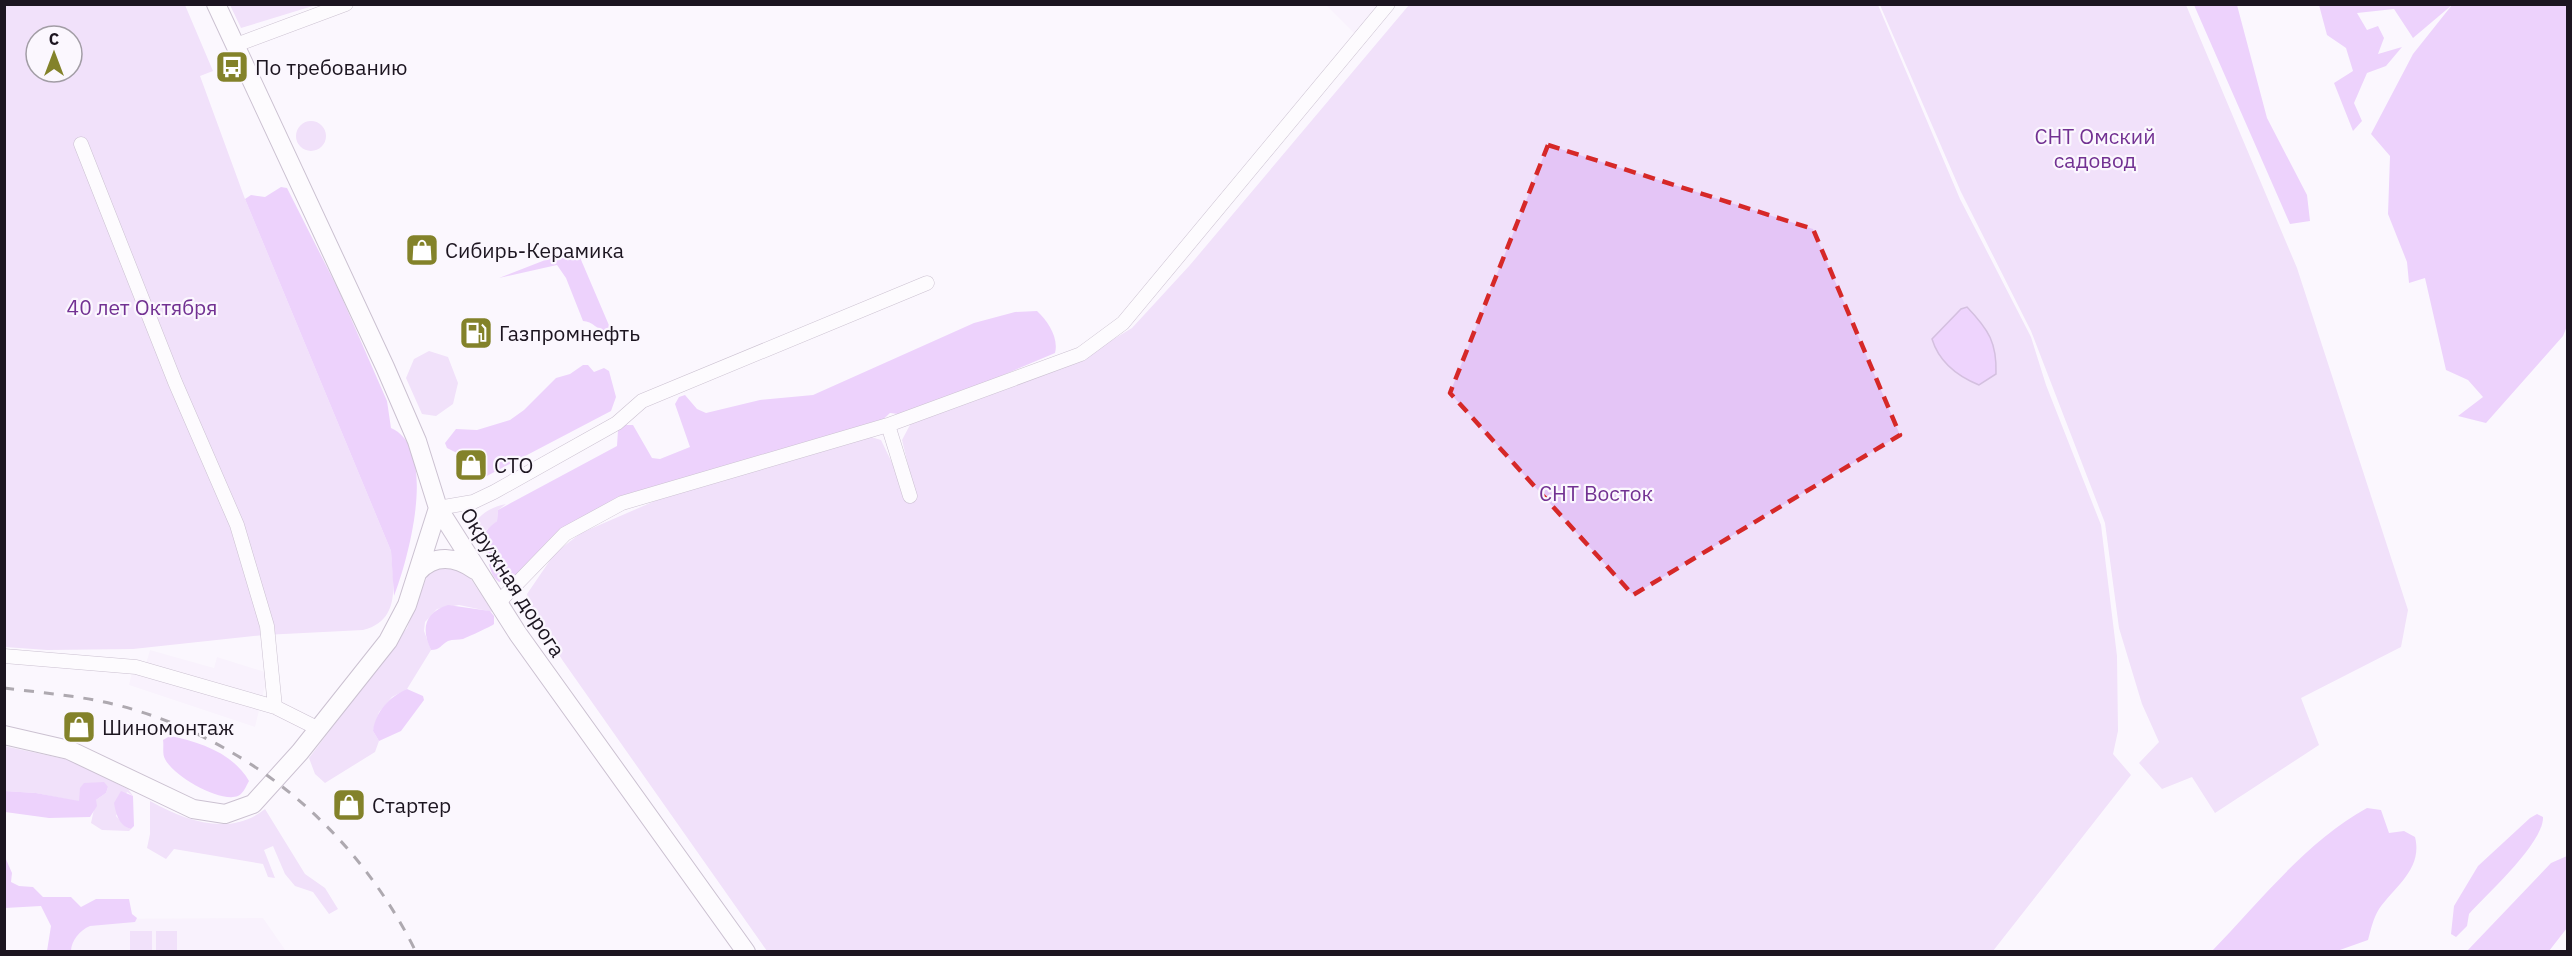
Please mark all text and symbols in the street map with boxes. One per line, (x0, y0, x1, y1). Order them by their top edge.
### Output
north arrow (24, 24, 84, 84)
text: С (49, 29, 59, 49)
bus stop icon: По требованию (214, 49, 250, 85)
place label: По требованию (255, 53, 408, 81)
park label: СНТ Омский садовод (2034, 122, 2156, 174)
shop icon: Сибирь-Керамика (404, 232, 440, 268)
place label: Сибирь-Керамика (445, 236, 624, 264)
park label: 40 лет Октября (67, 293, 217, 321)
fuel station icon: Газпромнефть (458, 315, 494, 351)
place label: Газпромнефть (499, 319, 640, 347)
shop icon: СТО (453, 447, 489, 483)
place label: СТО (494, 451, 533, 479)
park label: СНТ Восток (1539, 479, 1653, 507)
street label: Окружная дорога (454, 502, 572, 662)
shop icon: Шиномонтаж (61, 709, 97, 745)
place label: Шиномонтаж (102, 713, 234, 741)
shop icon: Стартер (331, 787, 367, 823)
place label: Стартер (372, 791, 451, 819)

